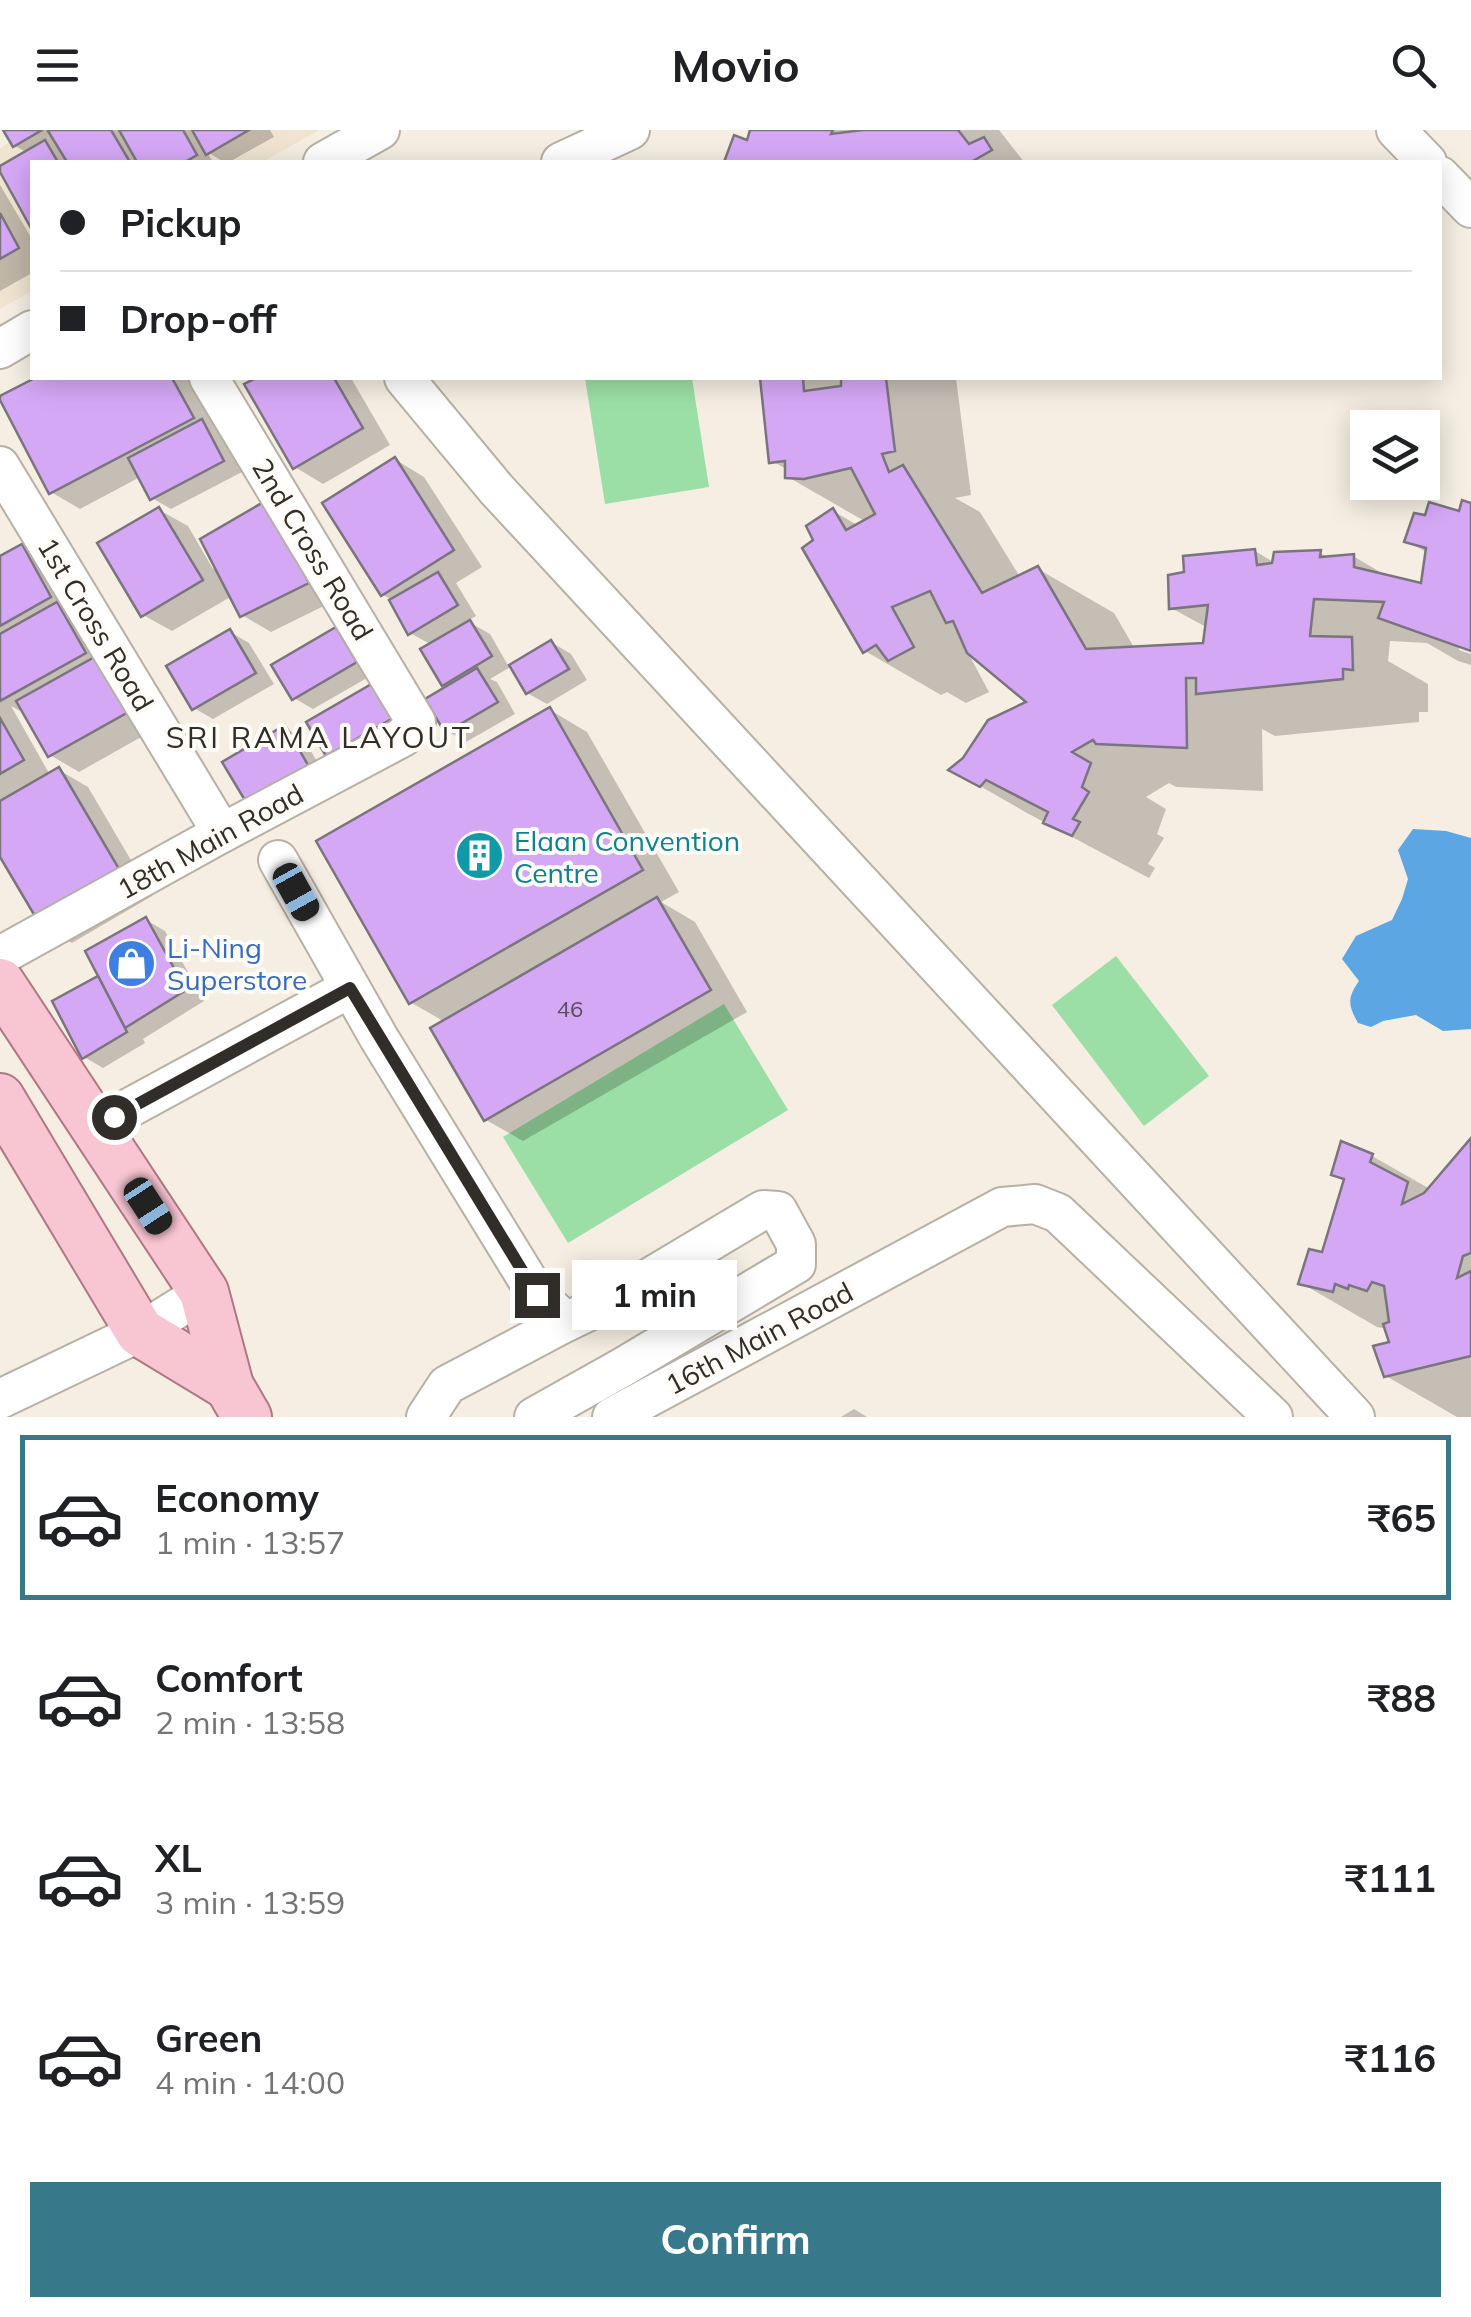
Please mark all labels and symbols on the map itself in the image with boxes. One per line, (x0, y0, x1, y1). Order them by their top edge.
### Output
street label: 2nd Cross Road (245, 452, 381, 646)
street label: 1st Cross Road (30, 531, 162, 717)
district label: SRI RAMA LAYOUT (166, 718, 472, 756)
street label: 18th Main Road (111, 776, 309, 906)
place label: Elaan Convention Centre (514, 823, 740, 890)
building icon: Elaan Convention Centre (453, 830, 505, 882)
car (268, 858, 324, 926)
place label: Li-Ning Superstore (167, 930, 307, 997)
shop icon: Li-Ning Superstore (106, 937, 158, 989)
house number: 46 (557, 995, 583, 1023)
route start (92, 1095, 137, 1140)
car (119, 1173, 177, 1239)
callout: 1 min (572, 1260, 737, 1330)
route end (515, 1273, 560, 1318)
street label: 16th Main Road (659, 1274, 859, 1402)

